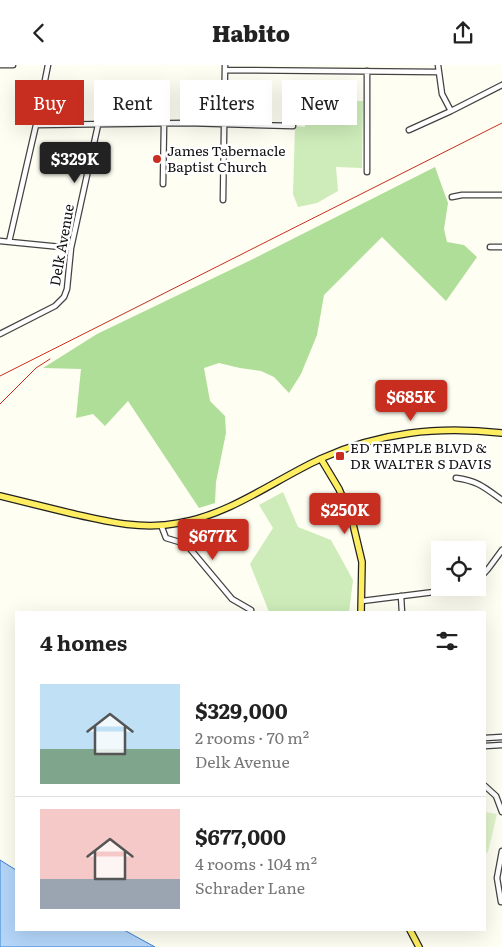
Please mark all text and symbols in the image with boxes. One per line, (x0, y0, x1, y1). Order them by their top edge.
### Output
text: Habito (212, 16, 290, 49)
icon: back (25, 19, 53, 47)
icon: share (449, 19, 477, 47)
chip: Buy (15, 80, 84, 125)
chip: Rent (94, 80, 170, 125)
chip: Filters (180, 80, 272, 125)
chip: New (282, 80, 357, 125)
place label: James Tabernacle Baptist Church (167, 140, 285, 176)
pin: $329K (40, 141, 110, 184)
text: $329K (51, 146, 99, 170)
marker: James Tabernacle Baptist Church (151, 153, 163, 165)
street label: Delk Avenue (44, 202, 78, 287)
pin: $685K (376, 379, 446, 422)
text: $685K (386, 384, 436, 408)
place label: ED TEMPLE BLVD & DR WALTER S DAVIS (350, 437, 492, 473)
marker: ED TEMPLE BLVD & DR WALTER S DAVIS (334, 450, 346, 462)
pin: $250K (310, 493, 380, 535)
text: $250K (320, 497, 370, 521)
pin: $677K (178, 519, 248, 561)
text: $677K (189, 523, 237, 547)
map controls (431, 541, 486, 596)
button: locate (431, 541, 486, 596)
text: 4 homes (40, 626, 127, 657)
icon: filters (433, 627, 461, 655)
text: $329,000 (195, 694, 288, 725)
icon: home (80, 704, 140, 764)
text: 2 rooms · 70 m² (195, 725, 309, 749)
text: Delk Avenue (195, 749, 290, 773)
text: $677,000 (195, 820, 286, 851)
icon: home (80, 829, 140, 889)
text: 4 rooms · 104 m² (195, 851, 317, 875)
text: Schrader Lane (195, 875, 305, 899)

